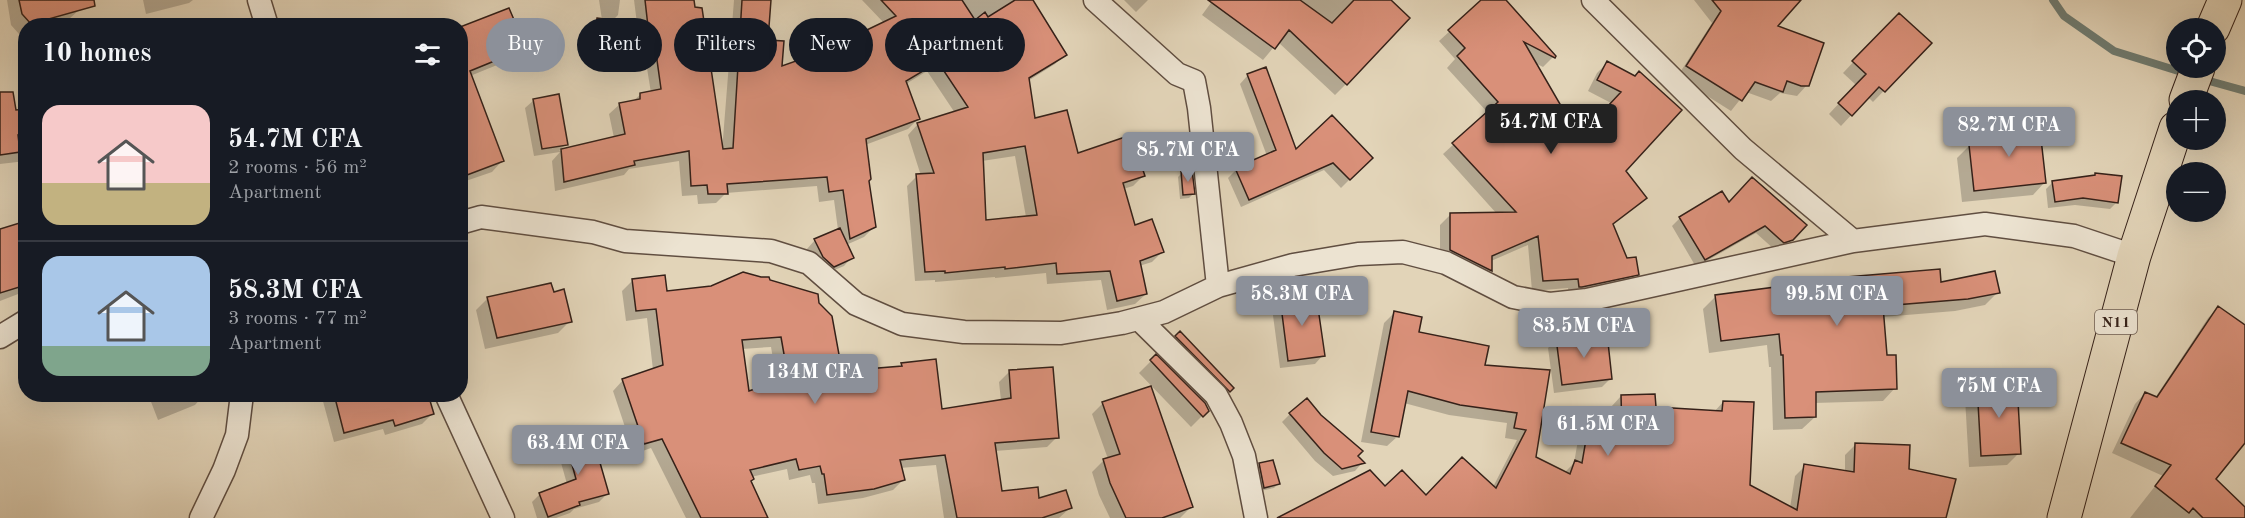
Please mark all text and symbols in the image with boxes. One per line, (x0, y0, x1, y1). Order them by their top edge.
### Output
chip: Buy (486, 18, 565, 72)
chip: Rent (577, 18, 662, 72)
chip: Filters (674, 18, 777, 72)
chip: New (789, 18, 873, 72)
chip: Apartment (885, 18, 1025, 72)
map controls (2166, 18, 2226, 222)
button: locate (2166, 18, 2226, 78)
icon: filters (411, 38, 444, 71)
text: 10 homes (42, 41, 151, 67)
button: + (2166, 90, 2226, 150)
pin: 54.7M CFA (1482, 104, 1620, 155)
pin: 82.7M CFA (1940, 107, 2078, 158)
text: 54.7M CFA (1499, 113, 1603, 133)
text: 82.7M CFA (1957, 116, 2061, 136)
text: 54.7M CFA (228, 127, 363, 153)
icon: home (90, 129, 162, 201)
pin: 85.7M CFA (1119, 132, 1257, 183)
text: 85.7M CFA (1136, 141, 1240, 161)
text: 2 rooms · 56 m² (228, 158, 367, 178)
button: − (2166, 162, 2226, 222)
text: Apartment (228, 183, 322, 203)
pin: 58.3M CFA (1233, 276, 1371, 327)
pin: 99.5M CFA (1768, 276, 1906, 327)
text: 58.3M CFA (228, 278, 363, 304)
icon: home (90, 280, 162, 352)
text: 58.3M CFA (1250, 285, 1354, 305)
text: 99.5M CFA (1785, 285, 1889, 305)
pin: 83.5M CFA (1515, 308, 1653, 359)
text: 3 rooms · 77 m² (228, 309, 367, 329)
road number: N11 (2095, 310, 2137, 334)
text: 83.5M CFA (1532, 317, 1636, 337)
text: Apartment (228, 334, 322, 354)
pin: 134M CFA (753, 354, 877, 405)
text: 134M CFA (766, 363, 864, 383)
pin: 75M CFA (1944, 368, 2054, 419)
text: 75M CFA (1956, 377, 2042, 397)
pin: 61.5M CFA (1539, 406, 1677, 457)
text: 61.5M CFA (1556, 415, 1660, 435)
pin: 63.4M CFA (509, 425, 647, 476)
text: 63.4M CFA (526, 434, 630, 454)

